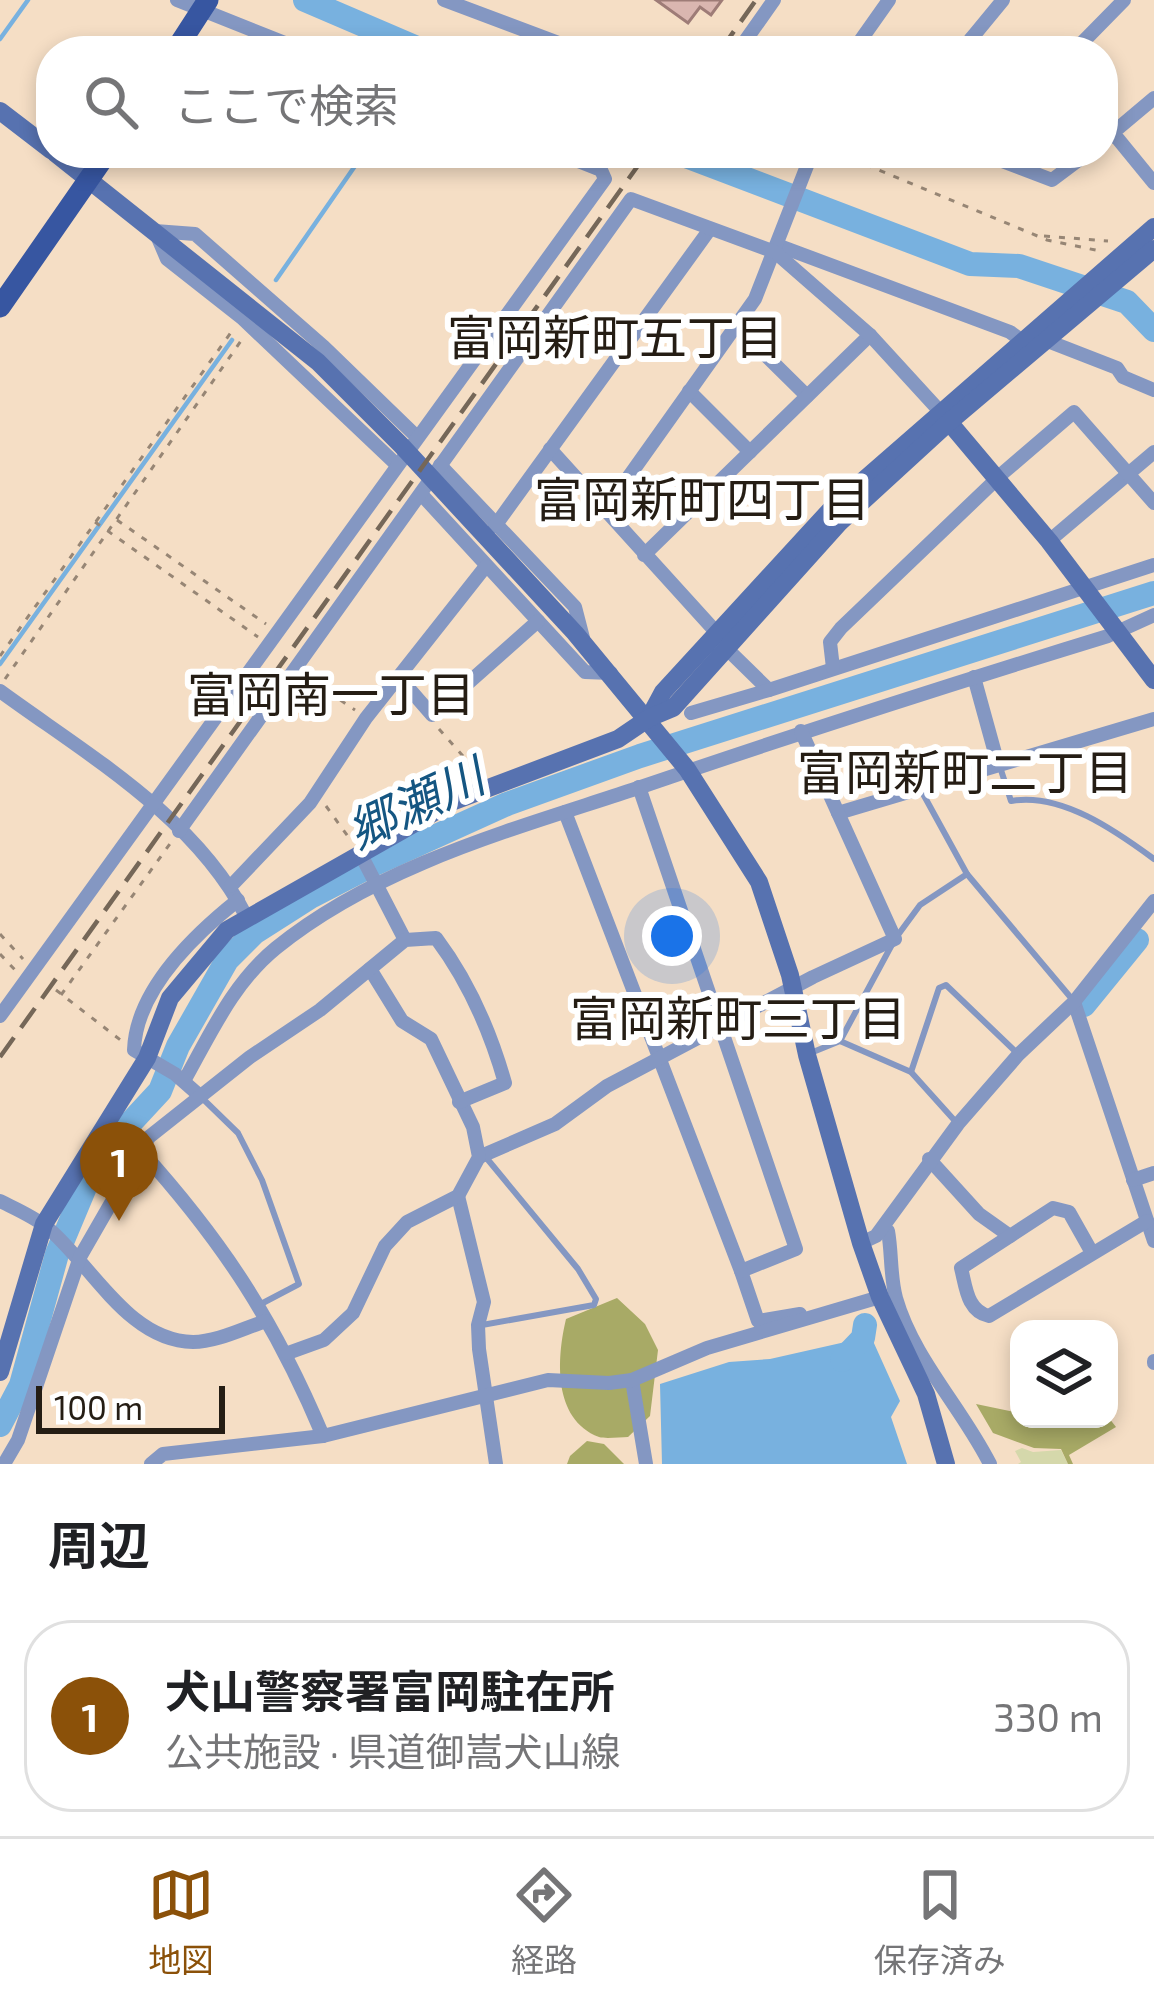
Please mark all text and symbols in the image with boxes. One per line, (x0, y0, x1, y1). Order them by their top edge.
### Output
search box (36, 36, 1118, 168)
icon: search (78, 69, 144, 135)
text: ここで検索 (174, 77, 399, 131)
district label: 富岡新町五丁目 (447, 307, 783, 365)
district label: 富岡新町四丁目 (534, 469, 870, 527)
district label: 富岡南一丁目 (187, 664, 475, 722)
district label: 富岡新町二丁目 (797, 742, 1133, 800)
water label: 郷瀬川 (337, 743, 497, 859)
your location (642, 906, 702, 966)
district label: 富岡新町三丁目 (570, 988, 906, 1046)
pin: 1 (80, 1122, 158, 1221)
map controls (1010, 1320, 1118, 1428)
button: layers (1010, 1320, 1118, 1428)
scale bar (36, 1380, 225, 1433)
text: 100 m (54, 1387, 143, 1427)
text: 周辺 (48, 1513, 150, 1574)
text: 犬山警察署富岡駐在所 (165, 1663, 615, 1717)
text: 1 (82, 1693, 98, 1740)
text: 330 m (993, 1693, 1103, 1740)
text: 公共施設 · 県道御嵩犬山線 (165, 1727, 621, 1774)
tab: 地図 (148, 1862, 214, 1982)
tab: 経路 (511, 1862, 577, 1982)
tab: 保存済み (874, 1862, 1006, 1982)

